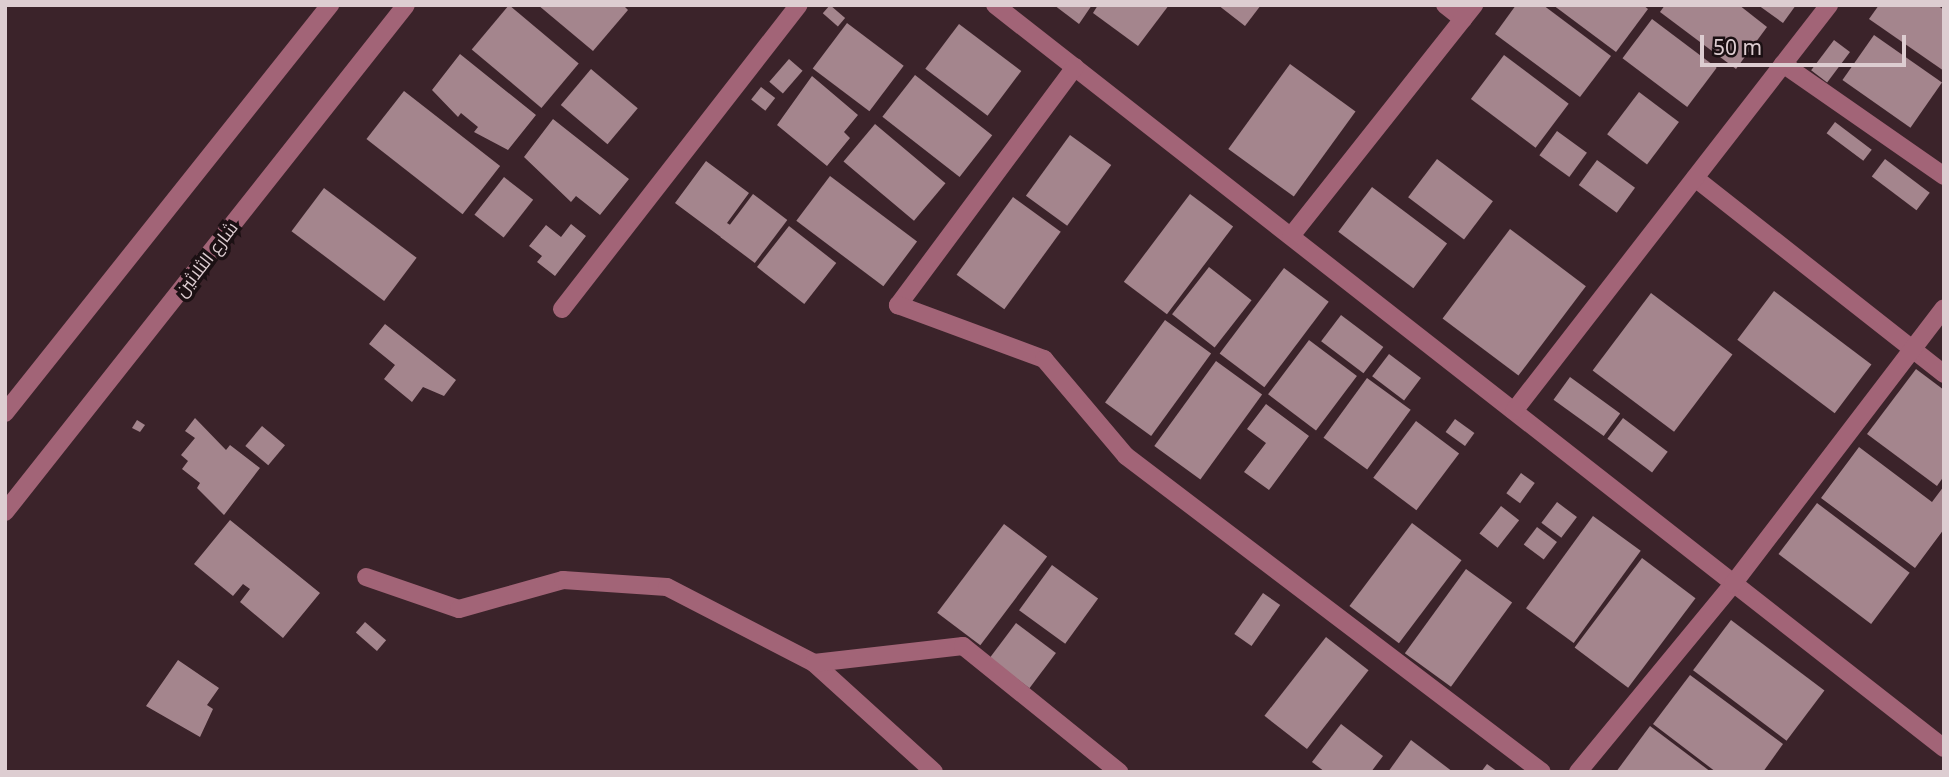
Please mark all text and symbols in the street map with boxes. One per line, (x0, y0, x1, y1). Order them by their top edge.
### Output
scale bar (1704, 21, 1910, 65)
text: 50 m (1713, 33, 1762, 61)
street label: شارع الثلاثين (170, 217, 242, 301)

